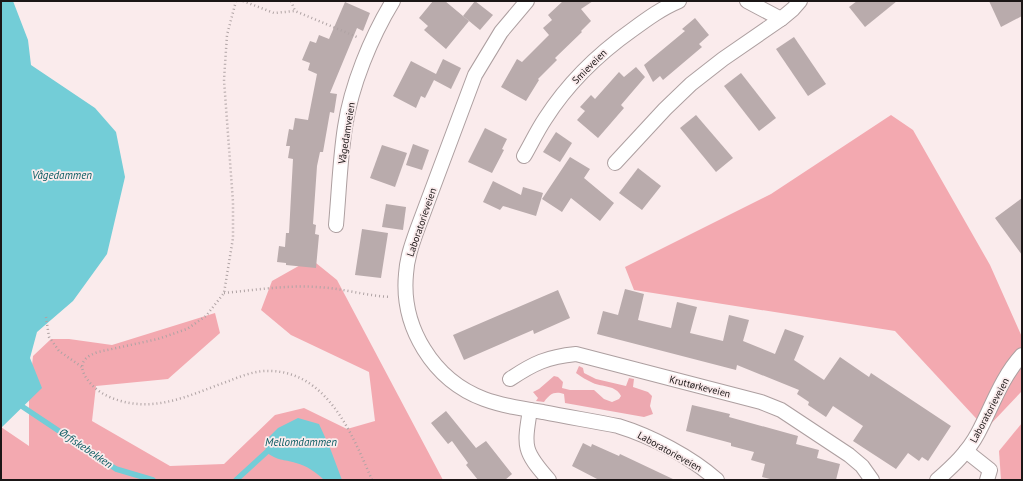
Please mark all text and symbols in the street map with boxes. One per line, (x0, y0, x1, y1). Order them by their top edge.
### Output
street label: Smieveien (569, 46, 610, 87)
street label: Vågedamveien (335, 101, 358, 166)
water label: Vågedammen (32, 168, 92, 182)
street label: Laboratorieveien (404, 186, 439, 258)
street label: Kruttørkeveien (668, 373, 732, 400)
street label: Laboratorieveien (967, 376, 1012, 445)
water label: Ørfiskebekken (56, 425, 116, 471)
street label: Laboratorieveien (635, 428, 704, 474)
water label: Mellomdammen (265, 435, 337, 449)

